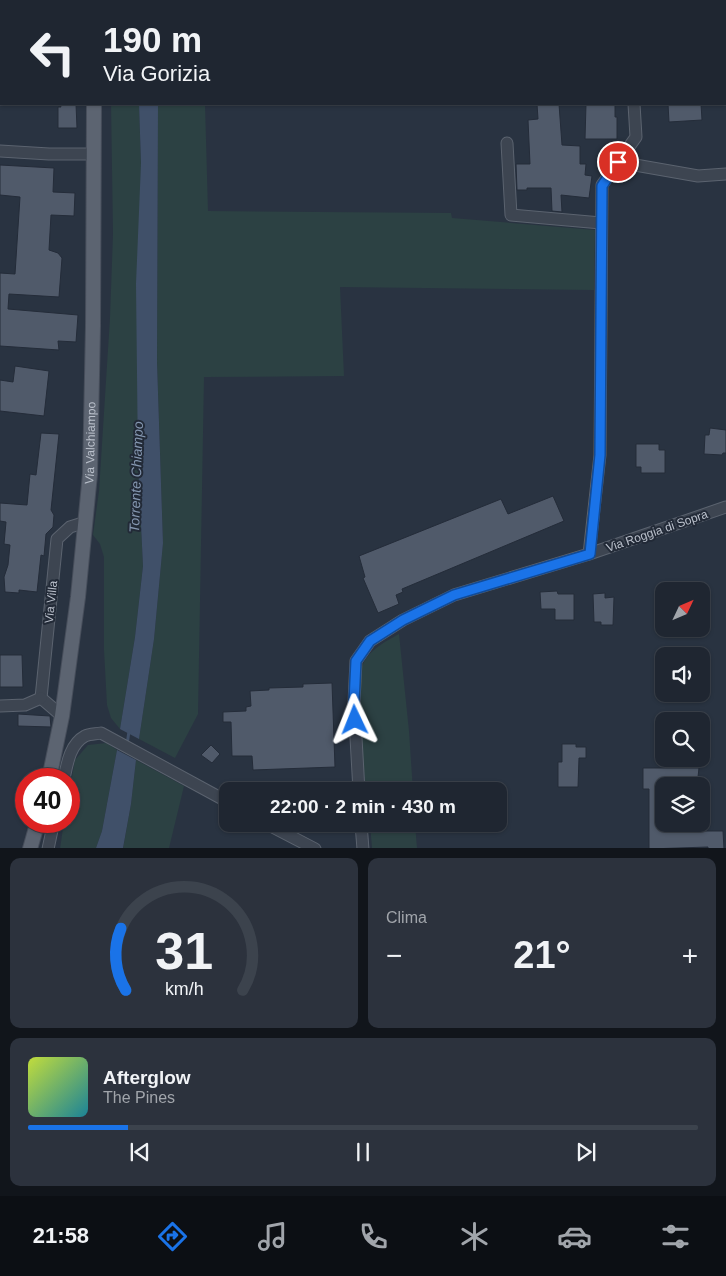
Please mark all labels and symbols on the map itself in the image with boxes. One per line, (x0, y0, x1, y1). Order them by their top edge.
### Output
pin (597, 141, 639, 183)
street label: Via Valchiampo (82, 401, 98, 485)
water label: Torrente Chiampo (126, 421, 146, 533)
street label: Via Roggia di Sopra (604, 507, 710, 555)
street label: Via Villa (42, 580, 60, 624)
north arrow (655, 582, 710, 638)
position arrow (328, 693, 380, 745)
speed limit sign: 40 (15, 768, 80, 833)

